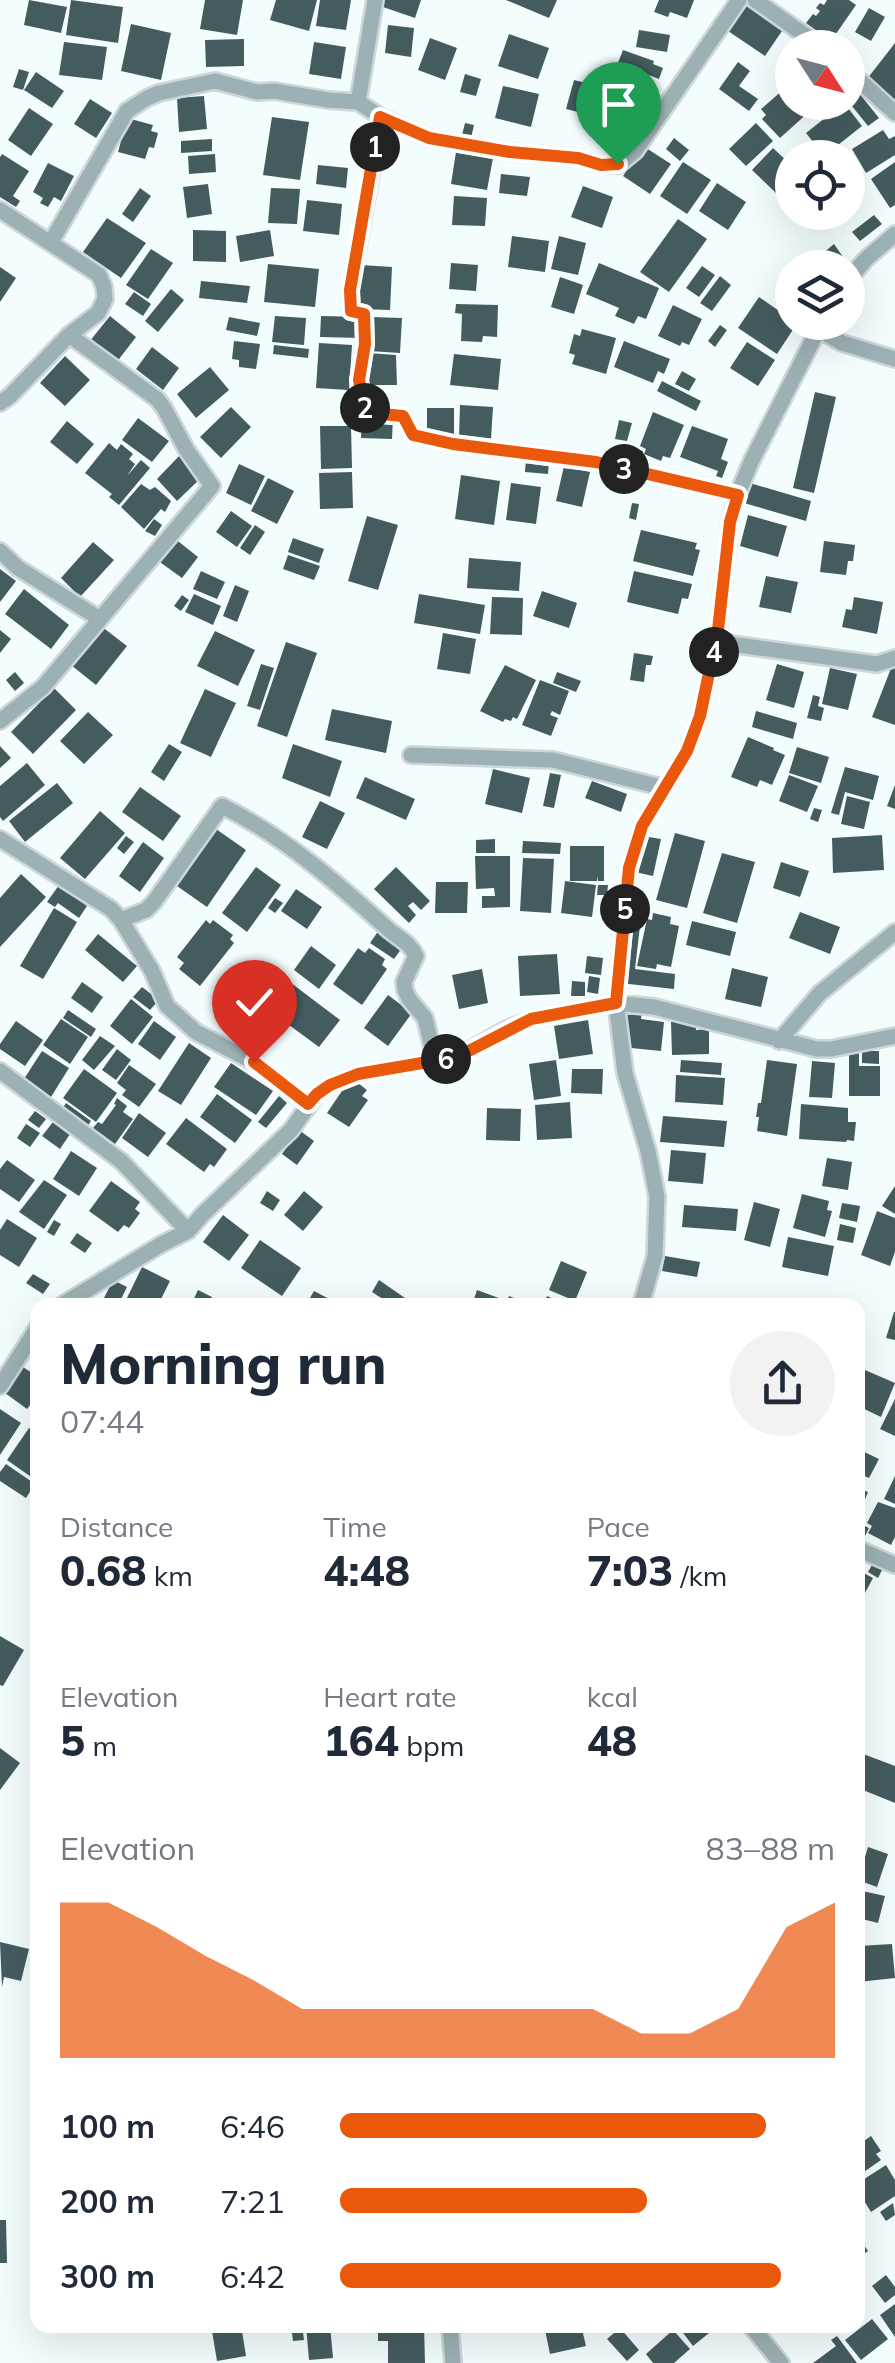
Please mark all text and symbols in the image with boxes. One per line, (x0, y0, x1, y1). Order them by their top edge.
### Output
north arrow (775, 30, 865, 120)
map controls (775, 30, 865, 340)
pin (576, 62, 661, 165)
icon: arrive (591, 77, 646, 132)
pin: 1 (350, 122, 400, 172)
text: 1 (367, 129, 383, 164)
button: locate (775, 140, 865, 230)
button: layers (775, 250, 865, 340)
pin: 2 (340, 383, 390, 433)
text: 2 (357, 390, 373, 425)
pin: 3 (599, 444, 649, 494)
text: 3 (616, 451, 632, 486)
pin: 4 (689, 627, 739, 677)
text: 4 (706, 634, 722, 669)
pin: 5 (600, 884, 650, 934)
text: 5 (617, 891, 633, 926)
pin (212, 960, 297, 1063)
icon: check (227, 975, 282, 1030)
pin: 6 (421, 1034, 471, 1084)
text: 6 (438, 1041, 454, 1076)
text: Morning run (60, 1329, 387, 1398)
button: share (730, 1331, 835, 1436)
text: 07:44 (60, 1401, 144, 1441)
text: Distance (60, 1509, 173, 1544)
text: Time (323, 1509, 387, 1544)
text: Pace (587, 1509, 650, 1544)
text: 0.68 (60, 1544, 147, 1597)
text: 4:48 (323, 1544, 410, 1597)
text: 7:03 (587, 1544, 673, 1597)
text: km (147, 1558, 193, 1593)
text: /km (673, 1558, 727, 1593)
text: Elevation (60, 1679, 178, 1714)
text: Heart rate (323, 1679, 457, 1714)
text: kcal (587, 1679, 638, 1714)
text: 5 (60, 1714, 85, 1767)
text: 164 (323, 1714, 399, 1767)
text: 48 (587, 1714, 637, 1767)
text: m (85, 1728, 117, 1763)
text: bpm (399, 1728, 464, 1763)
text: Elevation (60, 1828, 195, 1868)
text: 83–88 m (706, 1828, 835, 1868)
text: 100 m (60, 2106, 155, 2146)
text: 6:46 (220, 2106, 285, 2146)
text: 200 m (60, 2181, 155, 2221)
text: 7:21 (220, 2181, 285, 2221)
text: 300 m (60, 2256, 155, 2296)
text: 6:42 (220, 2256, 285, 2296)

